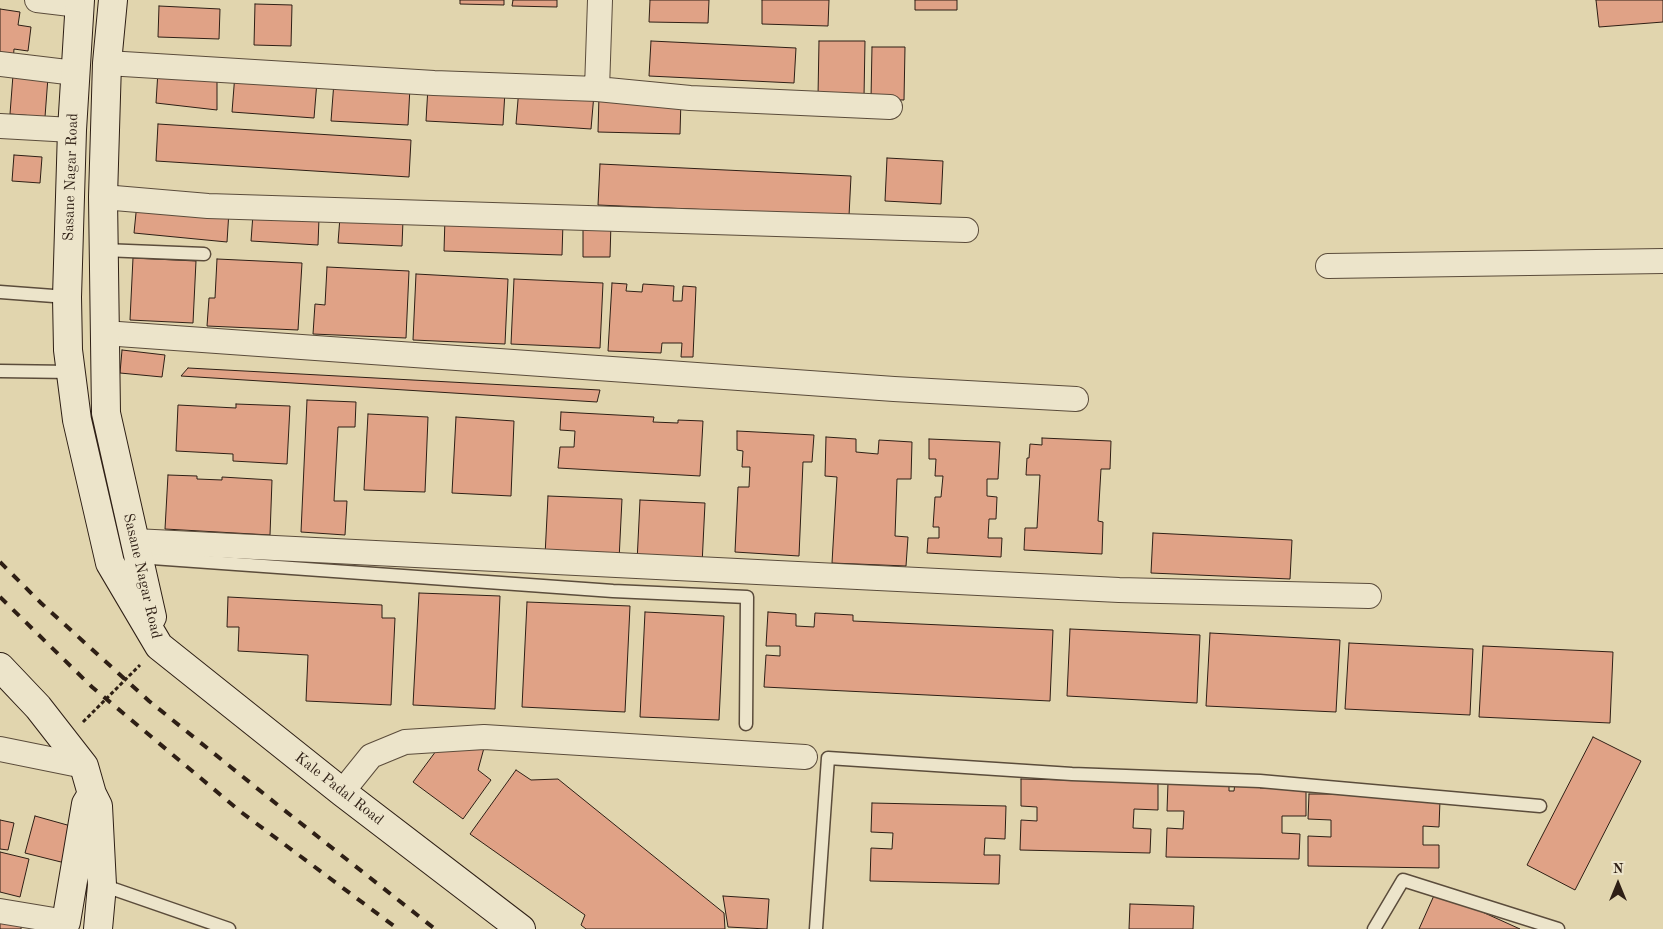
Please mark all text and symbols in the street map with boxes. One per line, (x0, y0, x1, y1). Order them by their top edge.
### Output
street label: Sasane Nagar Road (60, 113, 82, 241)
street label: Sasane Nagar Road (119, 512, 165, 640)
street label: Kale Padal Road (291, 749, 387, 829)
north arrow (1593, 859, 1643, 909)
text: N (1613, 862, 1623, 876)

